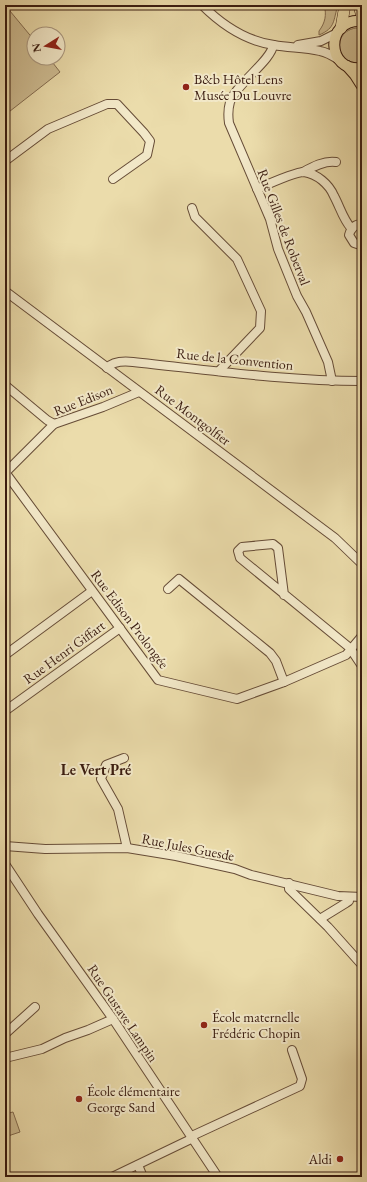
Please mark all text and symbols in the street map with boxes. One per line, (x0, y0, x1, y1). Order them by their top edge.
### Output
north arrow (26, 26, 66, 66)
text: N (28, 42, 44, 54)
place label: B&b Hôtel Lens Musée Du Louvre (194, 70, 292, 104)
marker: B&b Hôtel Lens Musée Du Louvre (181, 82, 191, 92)
street label: Rue Gilles de Roberval (254, 166, 315, 288)
street label: Rue de la Convention (176, 344, 295, 374)
street label: Rue Edison (51, 380, 116, 420)
street label: Rue Montgolfier (152, 381, 235, 450)
street label: Rue Edison Prolongée (87, 566, 173, 672)
street label: Rue Henri Giffart (20, 616, 109, 688)
district label: Le Vert Pré (61, 760, 131, 779)
street label: Rue Jules Guesde (140, 829, 236, 865)
street label: Rue Gustave Lampin (84, 961, 163, 1066)
place label: École maternelle Frédéric Chopin (212, 1008, 301, 1042)
marker: École maternelle Frédéric Chopin (199, 1020, 209, 1030)
place label: École élémentaire George Sand (87, 1082, 180, 1116)
marker: École élémentaire George Sand (74, 1094, 84, 1104)
place label: Aldi (307, 1150, 333, 1168)
marker: Aldi (335, 1154, 345, 1164)

